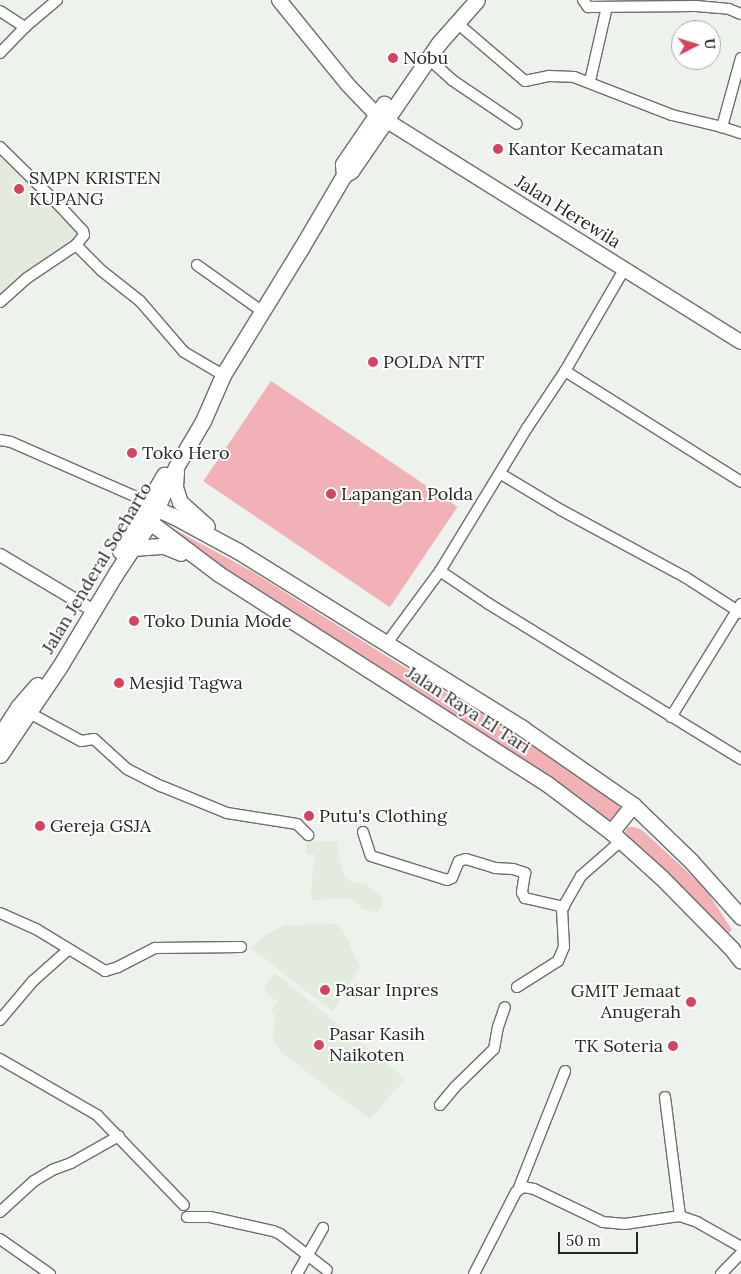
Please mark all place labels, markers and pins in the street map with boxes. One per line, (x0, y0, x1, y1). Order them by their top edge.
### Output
place label: Nobu (403, 47, 448, 69)
marker: Nobu (387, 52, 399, 64)
place label: Kantor Kecamatan (508, 138, 663, 160)
marker: Kantor Kecamatan (492, 143, 504, 155)
place label: SMPN KRISTEN KUPANG (29, 168, 161, 210)
marker: SMPN KRISTEN KUPANG (13, 183, 25, 195)
place label: POLDA NTT (383, 351, 484, 373)
marker: POLDA NTT (367, 356, 379, 368)
place label: Toko Hero (142, 442, 230, 464)
marker: Toko Hero (126, 447, 138, 459)
place label: Lapangan Polda (341, 483, 473, 505)
marker: Lapangan Polda (325, 488, 337, 500)
place label: Toko Dunia Mode (144, 610, 292, 632)
marker: Toko Dunia Mode (128, 615, 140, 627)
place label: Mesjid Tagwa (129, 672, 243, 694)
marker: Mesjid Tagwa (113, 677, 125, 689)
place label: Putu's Clothing (319, 805, 447, 827)
marker: Putu's Clothing (303, 810, 315, 822)
place label: Gereja GSJA (50, 815, 151, 837)
marker: Gereja GSJA (34, 820, 46, 832)
place label: Pasar Inpres (335, 979, 439, 1001)
place label: GMIT Jemaat Anugerah (571, 981, 681, 1024)
marker: Pasar Inpres (319, 984, 331, 996)
marker: GMIT Jemaat Anugerah (685, 996, 697, 1008)
place label: Pasar Kasih Naikoten (329, 1024, 425, 1066)
place label: TK Soteria (575, 1035, 663, 1057)
marker: Pasar Kasih Naikoten (313, 1039, 325, 1051)
marker: TK Soteria (667, 1040, 679, 1052)

